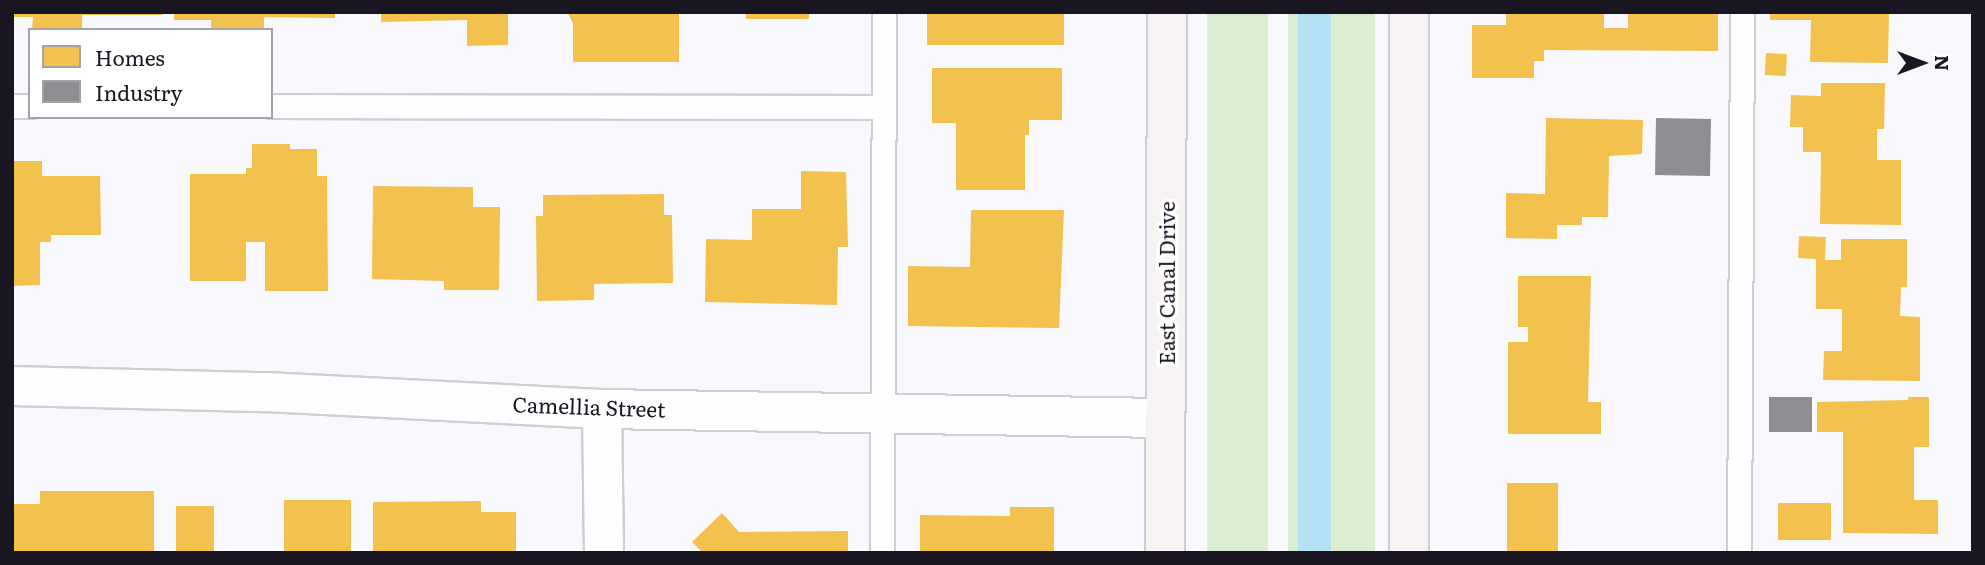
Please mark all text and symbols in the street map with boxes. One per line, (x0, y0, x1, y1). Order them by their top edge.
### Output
legend (28, 28, 273, 119)
north arrow (1887, 28, 1957, 98)
text: Homes (95, 41, 165, 72)
text: N (1929, 55, 1957, 71)
text: Industry (95, 76, 183, 107)
street label: East Canal Drive (1153, 201, 1179, 365)
street label: Camellia Street (512, 391, 666, 421)

